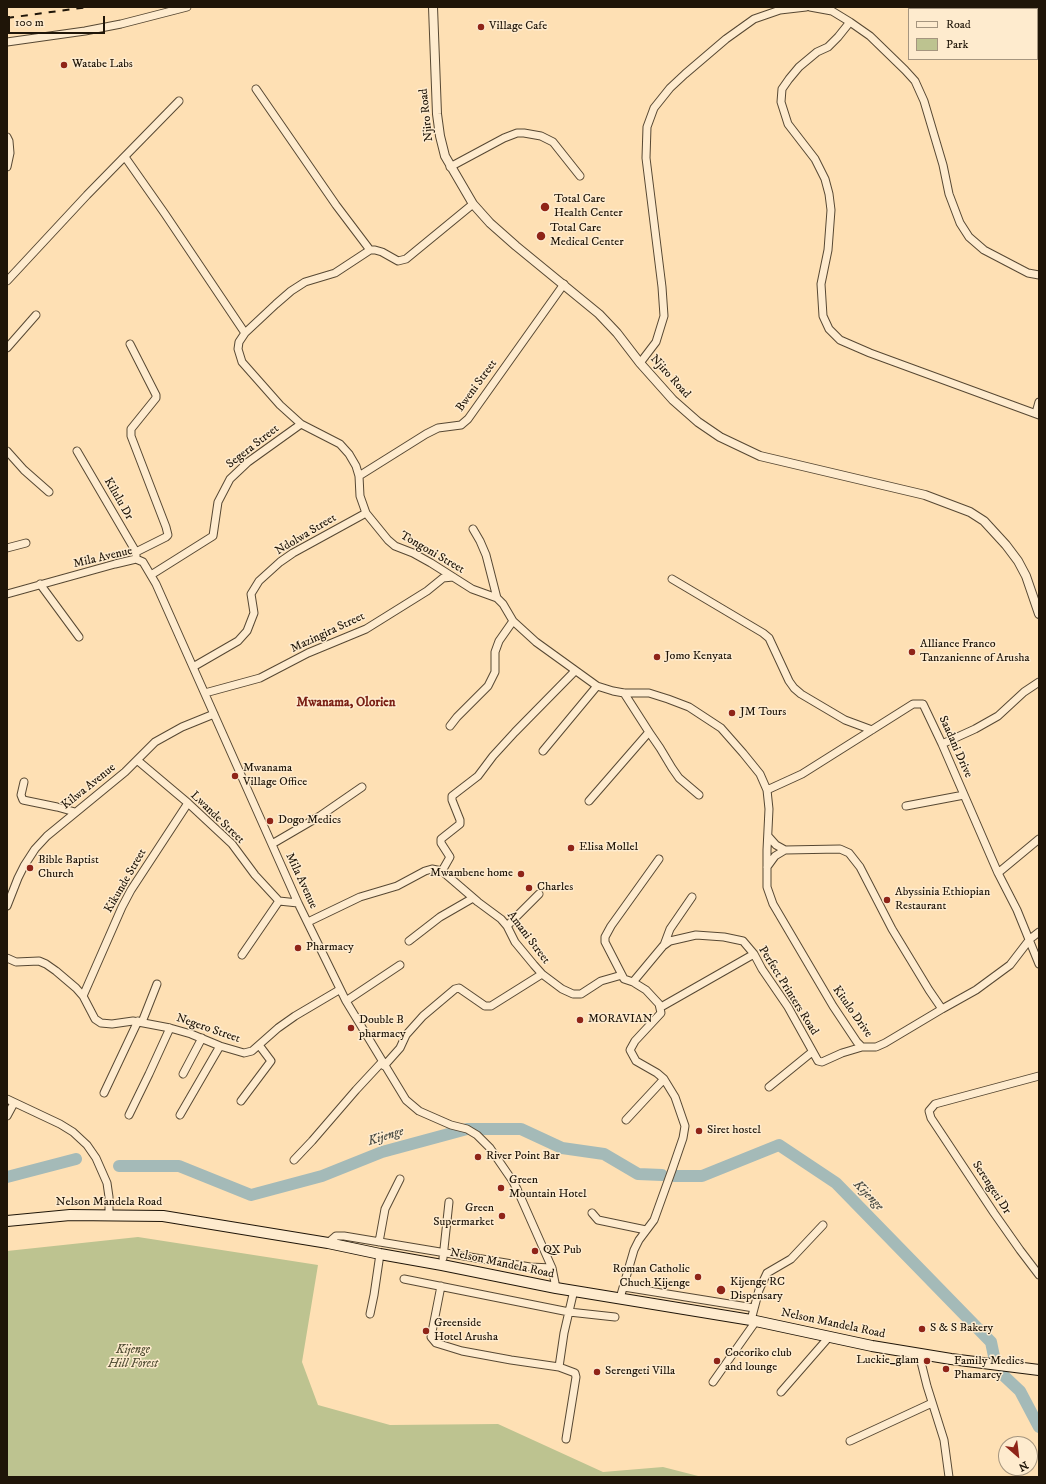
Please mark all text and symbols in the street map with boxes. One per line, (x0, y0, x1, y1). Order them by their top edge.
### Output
scale bar (10, 8, 107, 34)
legend (908, 8, 1038, 60)
text: 100 m (15, 15, 44, 30)
text: Road (946, 17, 971, 32)
place label: Village Cafe (489, 20, 547, 34)
marker: Village Cafe (476, 22, 486, 32)
text: Park (946, 37, 968, 52)
place label: Watabe Labs (72, 58, 133, 72)
marker: Watabe Labs (59, 60, 69, 70)
street label: Njiro Road (417, 88, 437, 142)
place label: Total Care Health Center (554, 193, 623, 221)
marker: Total Care Health Center (539, 201, 551, 213)
place label: Total Care Medical Center (550, 222, 624, 250)
marker: Total Care Medical Center (535, 230, 547, 242)
street label: Njiro Road (647, 352, 693, 402)
street label: Bweni Street (453, 357, 501, 415)
street label: Segera Street (224, 422, 282, 472)
street label: Kilulu Dr (100, 475, 136, 523)
street label: Ndolwa Street (273, 511, 339, 559)
street label: Tongoni Street (397, 529, 467, 577)
street label: Mila Avenue (72, 544, 134, 572)
street label: Mazingira Street (289, 610, 367, 656)
place label: Alliance Franco Tanzanienne of Arusha (920, 638, 1030, 666)
marker: Alliance Franco Tanzanienne of Arusha (907, 647, 917, 657)
place label: Jomo Kenyata (665, 650, 732, 664)
marker: Jomo Kenyata (652, 652, 662, 662)
district label: Mwanama, Olorien (296, 695, 396, 711)
place label: JM Tours (740, 706, 786, 720)
marker: JM Tours (727, 708, 737, 718)
street label: Saadani Drive (935, 714, 975, 780)
street label: Kilwa Avenue (59, 761, 119, 813)
place label: Mwanama Village Office (243, 762, 307, 790)
marker: Mwanama Village Office (230, 771, 240, 781)
street label: Lwande Street (187, 789, 247, 847)
place label: Dogo Medics (278, 814, 341, 828)
marker: Dogo Medics (265, 816, 275, 826)
place label: Elisa Mollel (579, 841, 638, 855)
marker: Elisa Mollel (566, 843, 576, 853)
street label: Kikunde Street (102, 847, 150, 915)
street label: Mila Avenue (282, 851, 320, 911)
place label: Bible Baptist Church (38, 854, 99, 882)
marker: Bible Baptist Church (25, 863, 35, 873)
place label: Mwambene home (430, 867, 513, 881)
marker: Mwambene home (516, 869, 526, 879)
place label: Charles (537, 881, 573, 895)
marker: Charles (524, 883, 534, 893)
place label: Abyssinia Ethiopian Restaurant (895, 886, 990, 914)
marker: Abyssinia Ethiopian Restaurant (882, 895, 892, 905)
street label: Amani Street (504, 909, 552, 967)
place label: Pharmacy (306, 941, 354, 955)
marker: Pharmacy (293, 943, 303, 953)
street label: Perfect Printers Road (755, 944, 821, 1038)
street label: Kitulo Drive (829, 983, 875, 1041)
street label: Negero Street (174, 1011, 242, 1047)
place label: MORAVIAN (588, 1013, 653, 1027)
place label: Double B pharmacy (359, 1014, 406, 1042)
marker: MORAVIAN (575, 1015, 585, 1025)
marker: Double B pharmacy (346, 1023, 356, 1033)
water label: Kijenge (366, 1124, 406, 1150)
place label: Siret hostel (707, 1124, 761, 1138)
marker: Siret hostel (694, 1126, 704, 1136)
place label: River Point Bar (486, 1150, 560, 1164)
marker: River Point Bar (473, 1152, 483, 1162)
street label: Serengeti Dr (968, 1159, 1014, 1217)
place label: Green Mountain Hotel (509, 1174, 587, 1202)
water label: Kijenge (850, 1177, 886, 1215)
marker: Green Mountain Hotel (496, 1183, 506, 1193)
street label: Nelson Mandela Road (56, 1196, 162, 1210)
place label: Green Supermarket (433, 1202, 494, 1230)
marker: Green Supermarket (497, 1211, 507, 1221)
place label: QX Pub (543, 1244, 581, 1258)
street label: Nelson Mandela Road (449, 1246, 555, 1282)
marker: QX Pub (530, 1246, 540, 1256)
place label: Roman Catholic Chuch Kijenge (612, 1263, 690, 1291)
marker: Roman Catholic Chuch Kijenge (693, 1272, 703, 1282)
place label: Kijenge RC Dispensary (730, 1276, 785, 1304)
marker: Kijenge RC Dispensary (715, 1284, 727, 1296)
street label: Nelson Mandela Road (780, 1306, 886, 1342)
place label: Greenside Hotel Arusha (434, 1317, 498, 1345)
place label: S & S Bakery (930, 1322, 993, 1336)
marker: S & S Bakery (917, 1324, 927, 1334)
marker: Greenside Hotel Arusha (421, 1326, 431, 1336)
park label: Kijenge Hill Forest (108, 1344, 158, 1372)
place label: Cocoriko club and lounge (725, 1347, 792, 1375)
place label: Luckie_glam (856, 1354, 919, 1368)
place label: Family Medics Phamarcy (954, 1355, 1024, 1383)
marker: Cocoriko club and lounge (712, 1356, 722, 1366)
marker: Luckie_glam (922, 1356, 932, 1366)
marker: Family Medics Phamarcy (941, 1364, 951, 1374)
place label: Serengeti Villa (605, 1365, 675, 1379)
marker: Serengeti Villa (592, 1367, 602, 1377)
north arrow (998, 1436, 1038, 1476)
text: N (1016, 1457, 1030, 1474)

